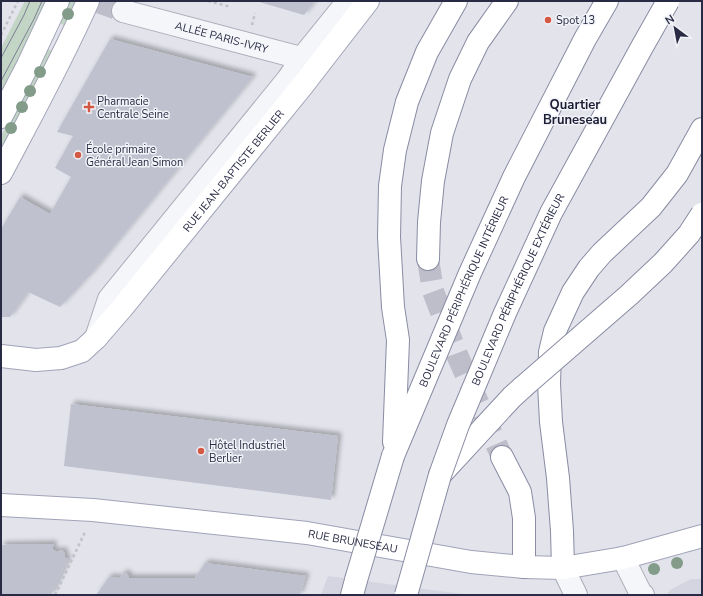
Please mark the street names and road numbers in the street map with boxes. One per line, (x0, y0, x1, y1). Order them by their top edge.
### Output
street label: ALLÉE PARIS-IVRY (173, 18, 270, 57)
street label: RUE JEAN-BAPTISTE BERLIER (180, 106, 288, 235)
street label: BOULEVARD PÉRIPHÉRIQUE EXTÉRIEUR (468, 190, 569, 388)
street label: BOULEVARD PÉRIPHÉRIQUE INTÉRIEUR (416, 193, 512, 389)
street label: RUE BRUNESEAU (307, 526, 399, 557)

